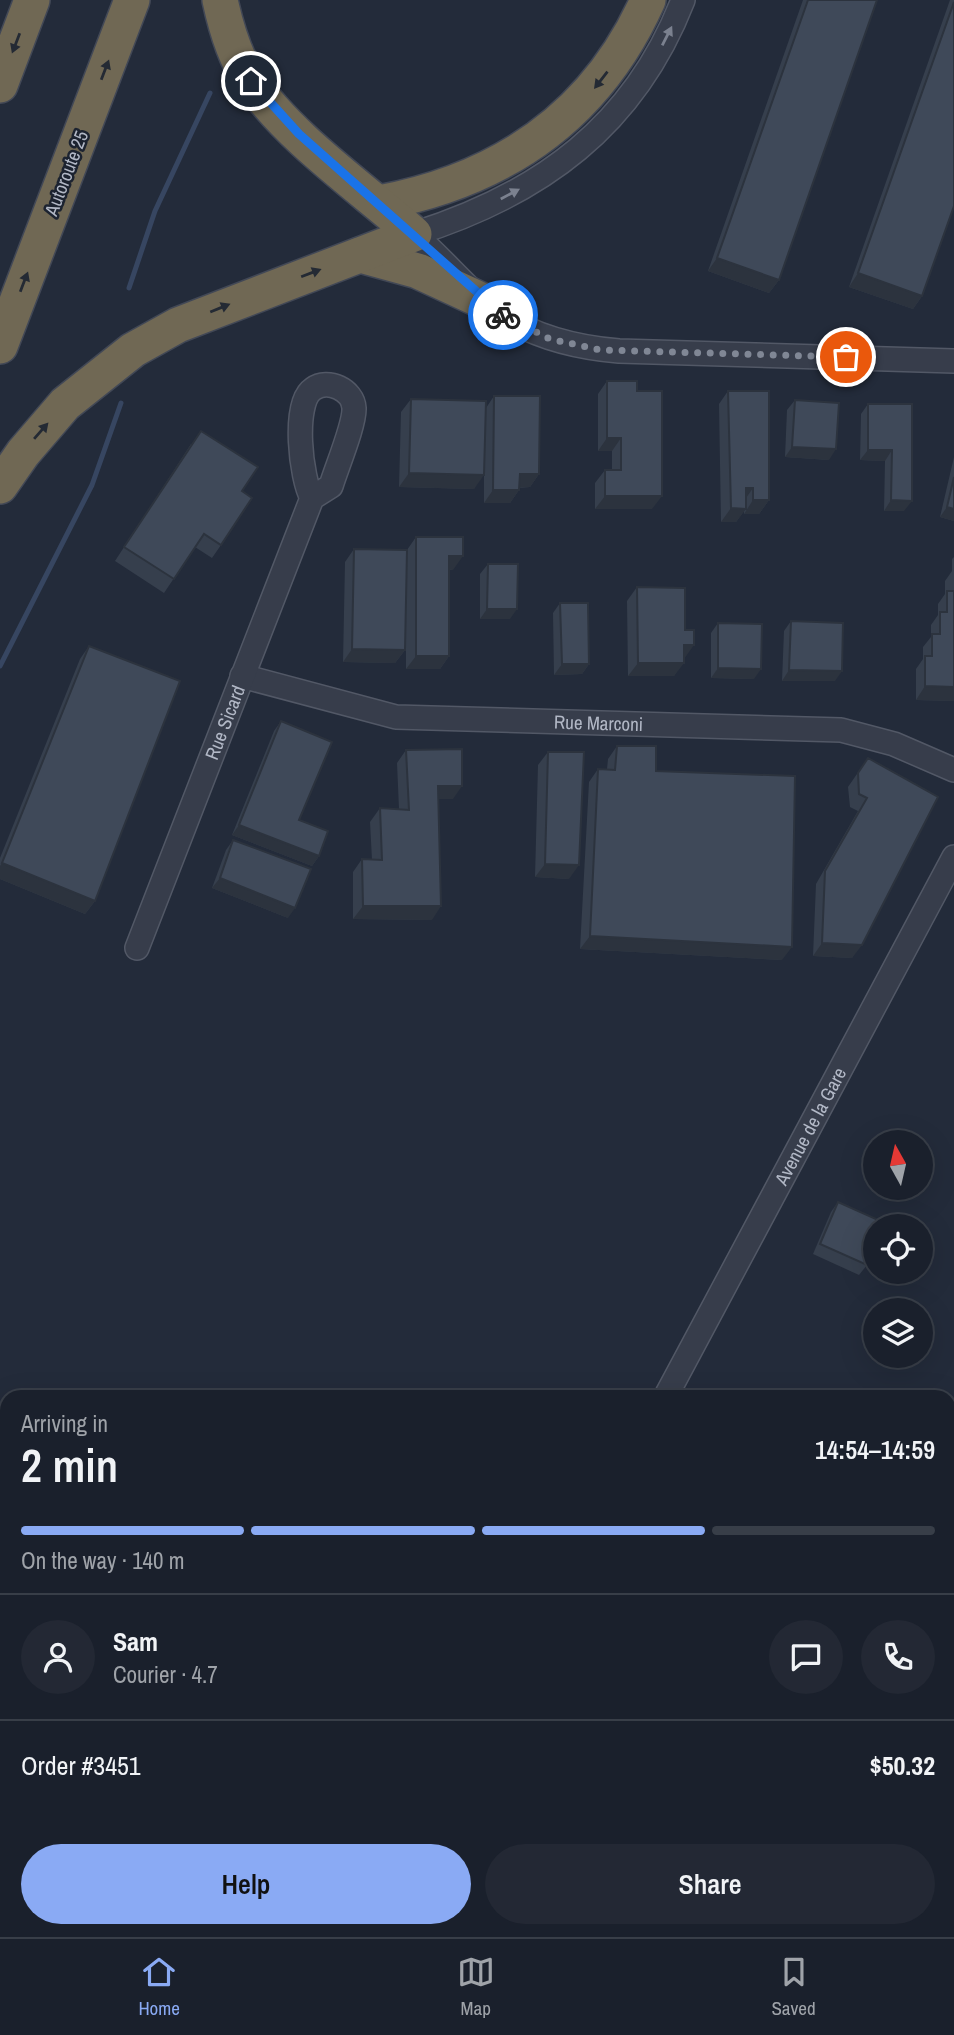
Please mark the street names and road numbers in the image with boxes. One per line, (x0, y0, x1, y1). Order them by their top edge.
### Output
street label: Autoroute 25 (38, 126, 94, 220)
street label: Rue Sicard (198, 681, 251, 764)
street label: Rue Marconi (554, 709, 644, 737)
street label: Avenue de la Gare (768, 1063, 852, 1190)

